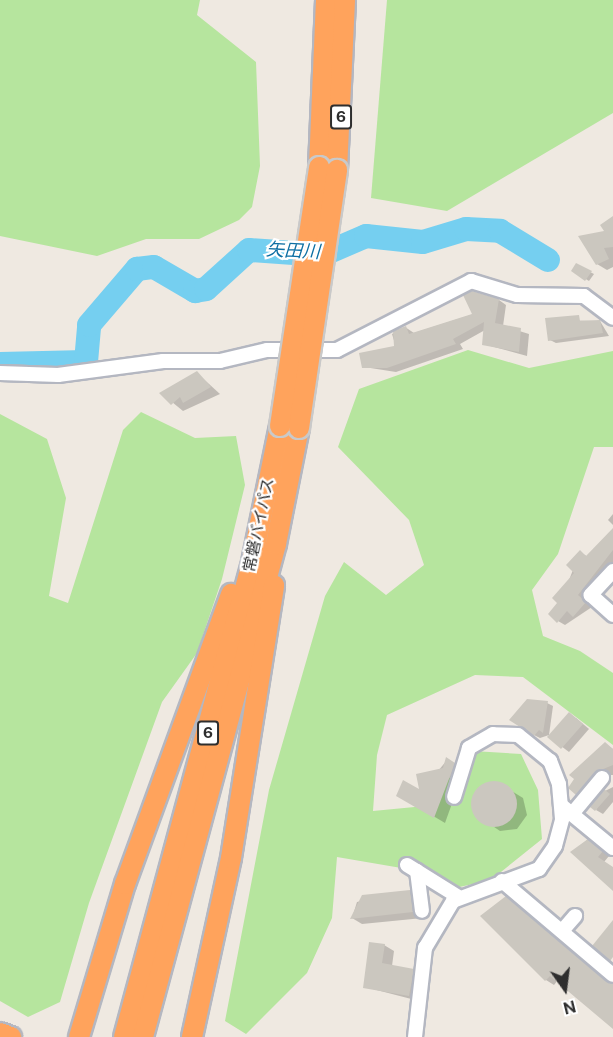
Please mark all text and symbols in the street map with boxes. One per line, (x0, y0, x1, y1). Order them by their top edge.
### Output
road number: 6 (329, 105, 353, 129)
water label: 矢田川 (265, 239, 321, 263)
street label: 常磐バイパス (240, 476, 278, 574)
road number: 6 (196, 721, 220, 745)
north arrow (535, 959, 595, 1019)
text: N (561, 996, 578, 1018)

